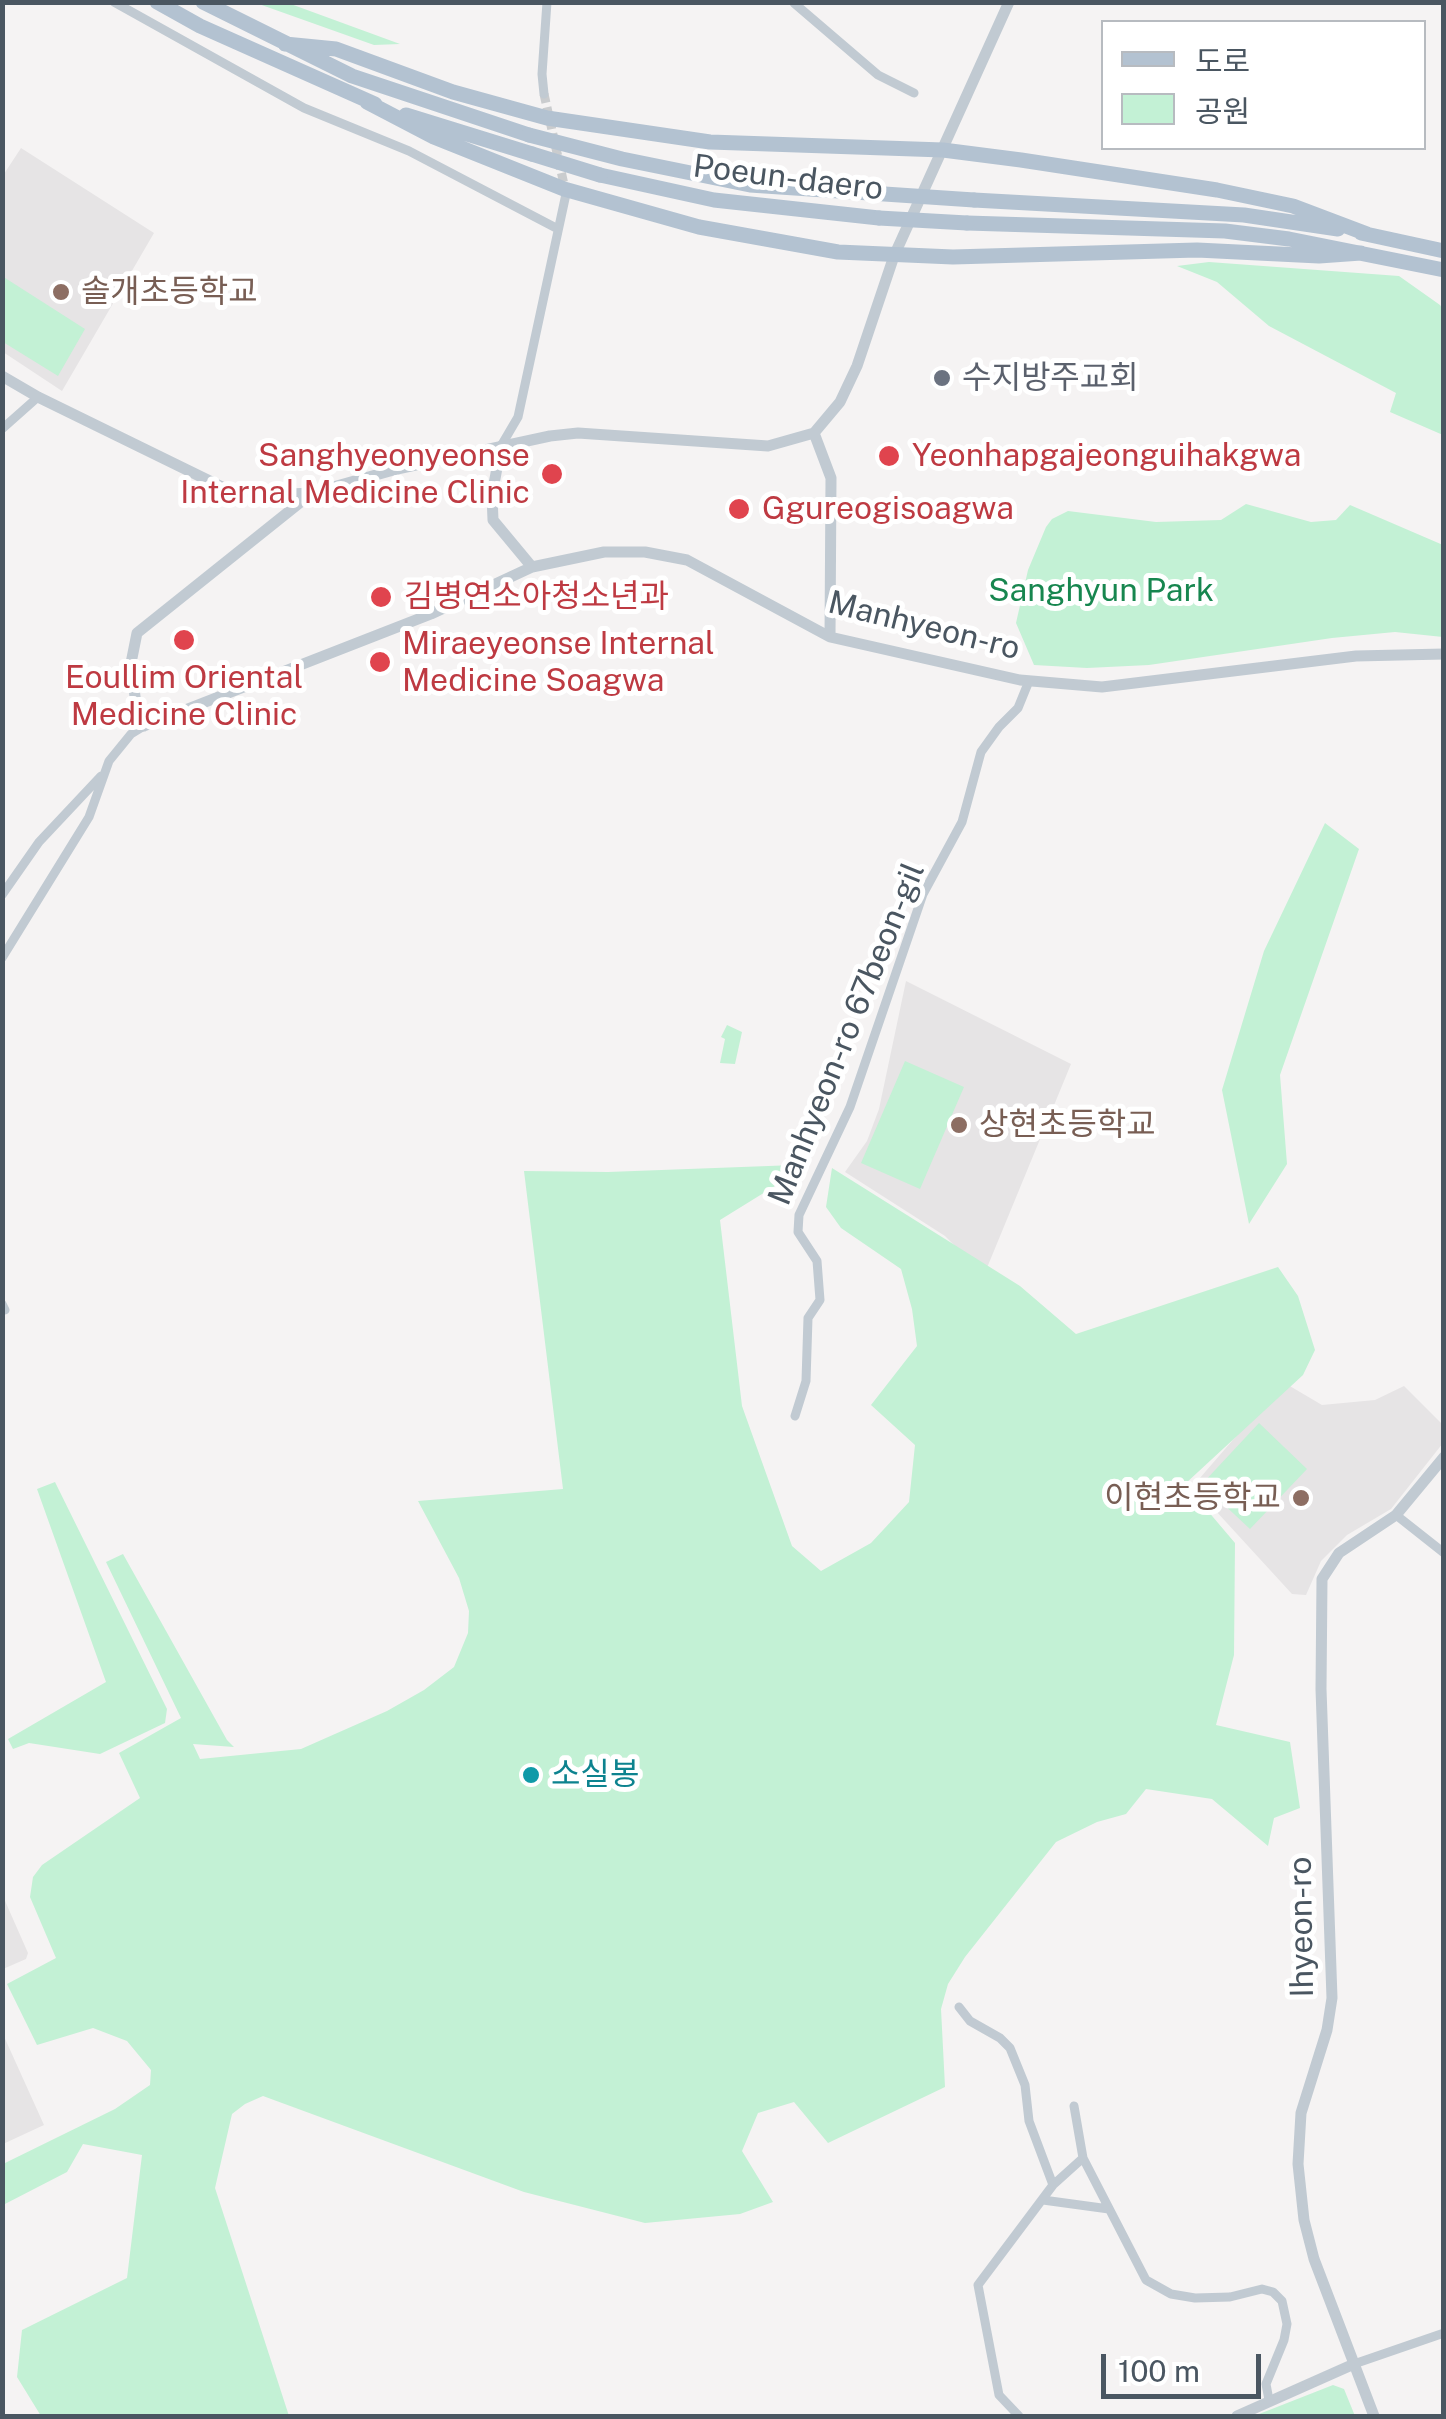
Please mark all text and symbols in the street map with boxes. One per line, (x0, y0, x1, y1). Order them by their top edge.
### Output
legend (1101, 20, 1426, 150)
text: 도로 (1195, 43, 1250, 79)
text: 공원 (1195, 93, 1250, 129)
street label: Poeun-daero (691, 147, 885, 209)
place label: 솔개초등학교 (81, 273, 258, 311)
marker: 솔개초등학교 (50, 281, 72, 303)
place label: 수지방주교회 (962, 359, 1139, 397)
marker: 수지방주교회 (931, 367, 953, 389)
place label: Sanghyeonyeonse Internal Medicine Clinic (180, 437, 530, 512)
place label: Yeonhapgajeonguihakgwa (912, 437, 1301, 475)
marker: Yeonhapgajeonguihakgwa (876, 443, 902, 469)
marker: Sanghyeonyeonse Internal Medicine Clinic (539, 461, 565, 487)
place label: Ggureogisoagwa (762, 490, 1014, 528)
marker: Ggureogisoagwa (726, 496, 752, 522)
park label: Sanghyun Park (988, 572, 1214, 610)
place label: 김병연소아청소년과 (404, 578, 669, 616)
marker: 김병연소아청소년과 (368, 584, 394, 610)
street label: Manhyeon-ro (824, 584, 1024, 668)
place label: Miraeyeonse Internal Medicine Soagwa (402, 625, 715, 700)
marker: Eoullim Oriental Medicine Clinic (171, 627, 197, 653)
marker: Miraeyeonse Internal Medicine Soagwa (367, 649, 393, 675)
place label: Eoullim Oriental Medicine Clinic (65, 659, 303, 734)
street label: Manhyeon-ro 67beon-gil (761, 857, 933, 1211)
place label: 상현초등학교 (979, 1106, 1156, 1144)
marker: 상현초등학교 (948, 1114, 970, 1136)
place label: 이현초등학교 (1104, 1479, 1281, 1517)
marker: 이현초등학교 (1290, 1487, 1312, 1509)
place label: 소실봉 (551, 1756, 639, 1794)
marker: 소실봉 (520, 1764, 542, 1786)
street label: Ihyeon-ro (1282, 1856, 1322, 1998)
scale bar (1106, 2334, 1266, 2396)
text: 100 m (1118, 2353, 1200, 2389)

